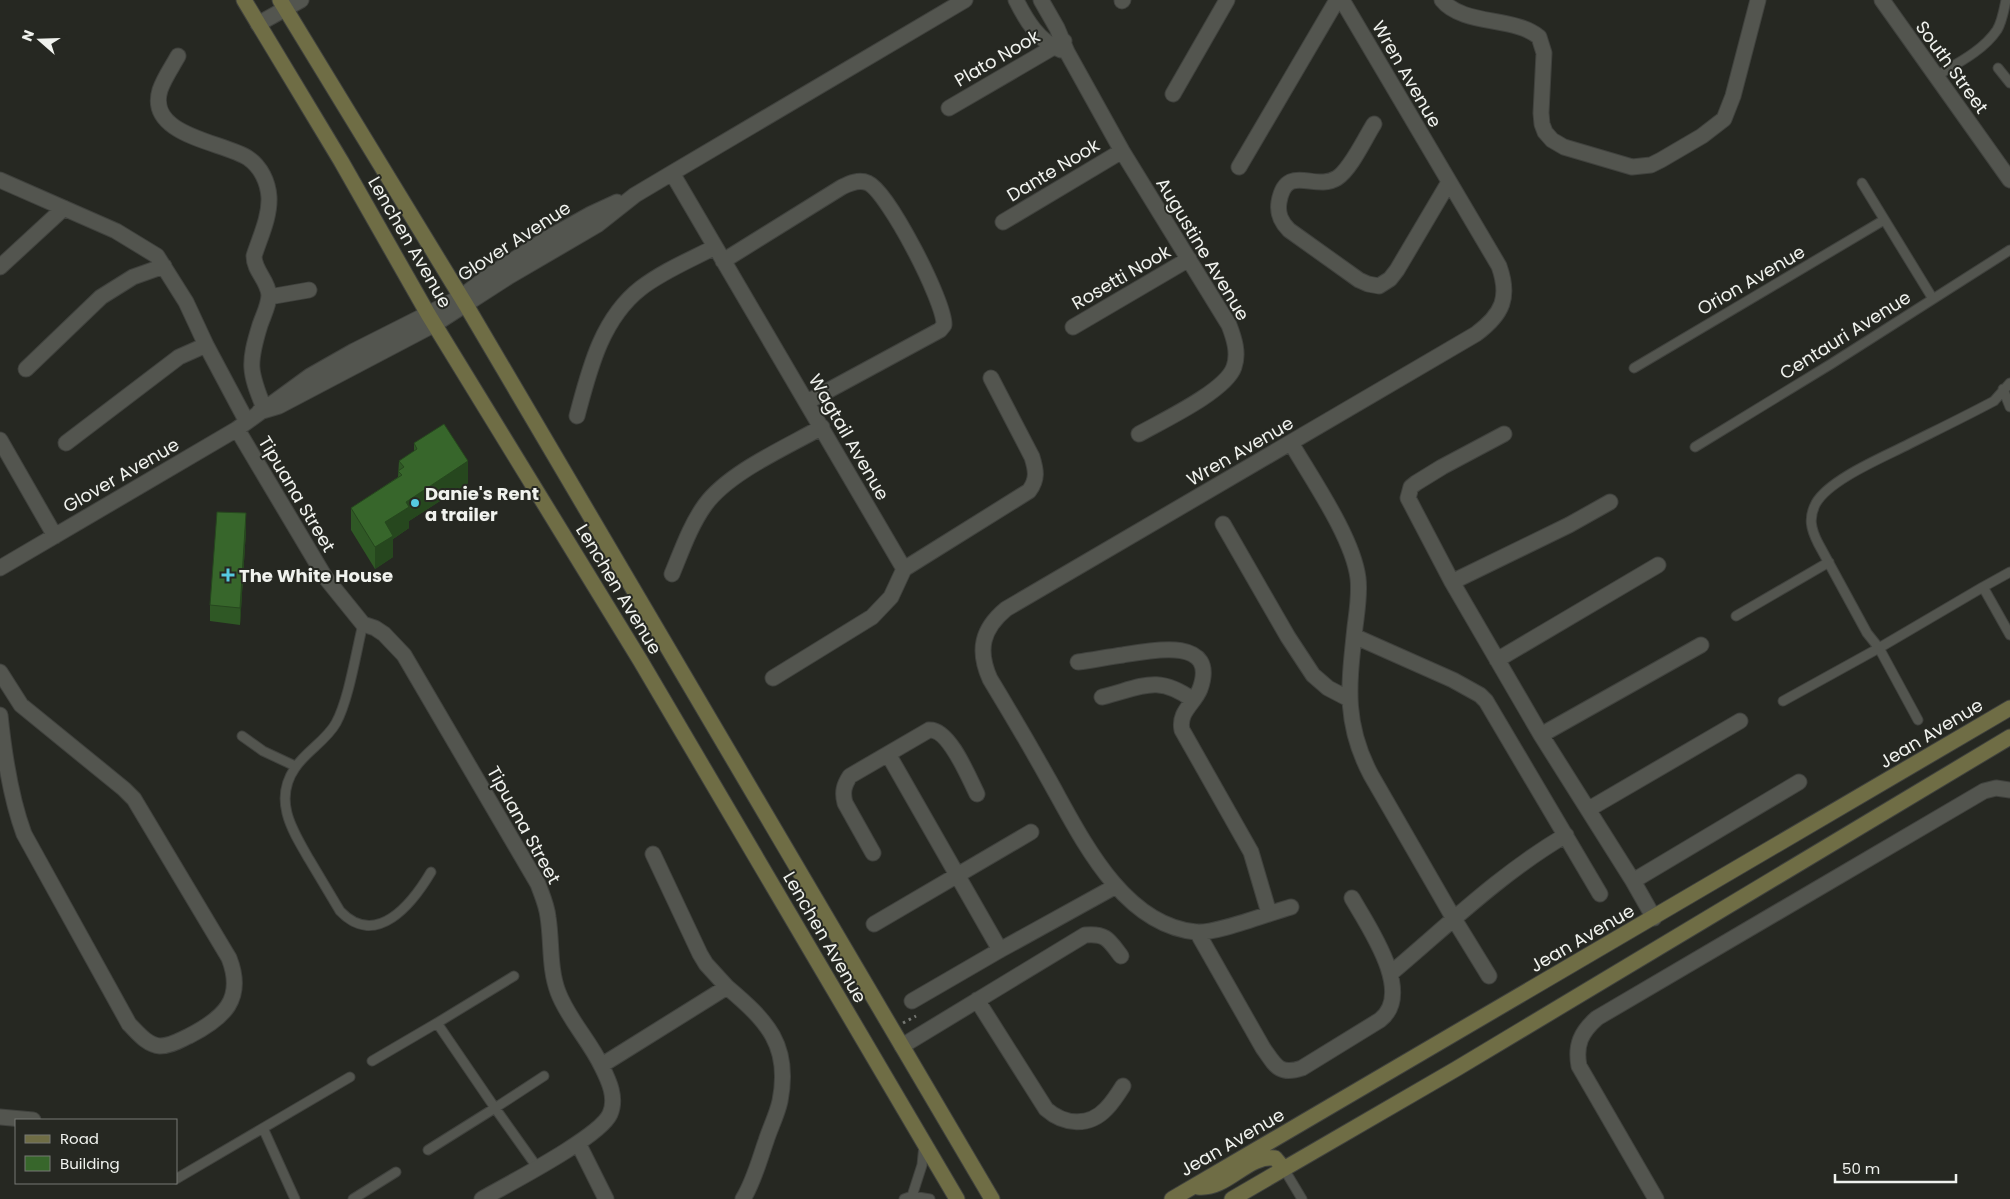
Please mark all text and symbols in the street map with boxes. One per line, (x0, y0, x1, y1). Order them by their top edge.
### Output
north arrow (15, 15, 65, 65)
street label: South Street (1910, 15, 1994, 119)
street label: Wren Avenue (1366, 16, 1448, 132)
street label: Plato Nook (950, 23, 1045, 93)
text: N (17, 27, 39, 44)
street label: Dante Nook (1002, 132, 1105, 207)
street label: Lenchen Avenue (362, 172, 458, 312)
street label: Augustine Avenue (1150, 173, 1256, 325)
street label: Glover Avenue (453, 195, 575, 287)
street label: Rosetti Nook (1067, 238, 1176, 315)
street label: Orion Avenue (1692, 239, 1810, 321)
street label: Centauri Avenue (1775, 285, 1915, 385)
street label: Wagtail Avenue (803, 369, 895, 505)
street label: Wren Avenue (1182, 410, 1298, 492)
street label: Tipuana Street (252, 431, 342, 557)
street label: Glover Avenue (58, 432, 184, 518)
place label: Danie's Rent a trailer (425, 481, 539, 527)
marker: Danie's Rent a trailer (409, 497, 421, 509)
street label: Lenchen Avenue (570, 519, 668, 659)
place label: The White House (239, 563, 393, 588)
marker: The White House (221, 568, 235, 582)
street label: Jean Avenue (1875, 692, 1987, 774)
street label: Tipuana Street (481, 762, 567, 888)
street label: Lenchen Avenue (777, 867, 873, 1007)
street label: Jean Avenue (1525, 898, 1639, 978)
street label: Jean Avenue (1175, 1102, 1289, 1182)
legend (15, 1119, 178, 1184)
text: Road (60, 1128, 99, 1149)
scale bar (1835, 1152, 1956, 1184)
text: Building (60, 1153, 120, 1174)
text: 50 m (1842, 1158, 1880, 1179)

